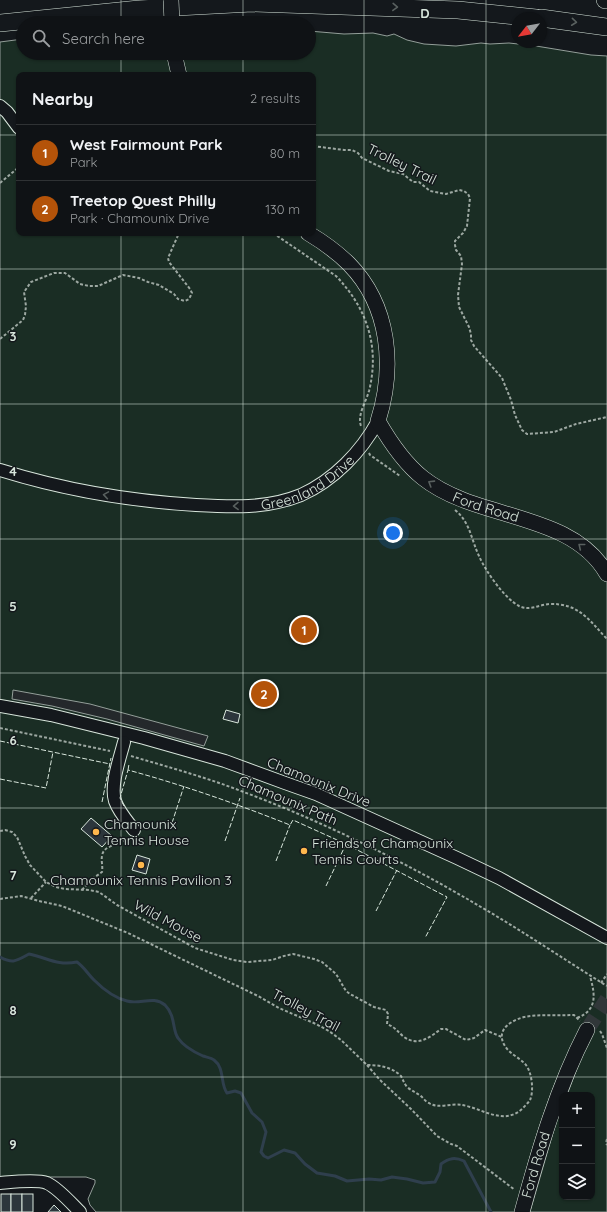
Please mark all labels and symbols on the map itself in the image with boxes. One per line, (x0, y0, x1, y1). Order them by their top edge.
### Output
one-way arrow (392, 3, 398, 12)
text: D (420, 5, 430, 21)
north arrow (511, 12, 547, 48)
one-way arrow (571, 17, 577, 26)
street label: Trolley Trail (365, 140, 439, 188)
text: 3 (10, 328, 17, 344)
street label: Greenland Drive (260, 451, 358, 514)
text: 4 (9, 463, 17, 479)
one-way arrow (428, 480, 435, 488)
street label: Ford Road (450, 488, 521, 526)
one-way arrow (103, 491, 109, 500)
one-way arrow (233, 502, 239, 511)
your location (383, 523, 403, 543)
one-way arrow (578, 543, 585, 550)
text: 5 (9, 598, 17, 614)
pin: 1 (291, 615, 317, 645)
pin: 2 (251, 679, 277, 709)
text: 6 (9, 732, 17, 748)
street label: Chamounix Drive (265, 753, 374, 811)
street label: Chamounix Path (236, 771, 340, 829)
place label: Chamounix Tennis House (104, 815, 189, 849)
marker: Chamounix Tennis House (91, 827, 101, 837)
place label: Friends of Chamounix Tennis Courts (312, 834, 453, 868)
marker: Friends of Chamounix Tennis Courts (299, 846, 309, 856)
marker: Chamounix Tennis Pavilion 3 (136, 860, 146, 870)
text: 7 (9, 867, 17, 883)
place label: Chamounix Tennis Pavilion 3 (50, 871, 232, 889)
street label: Wild Mouse (131, 896, 205, 946)
street label: Trolley Trail (269, 985, 343, 1035)
text: 8 (9, 1002, 17, 1018)
street label: Ford Road (517, 1129, 554, 1200)
text: 9 (9, 1136, 17, 1152)

